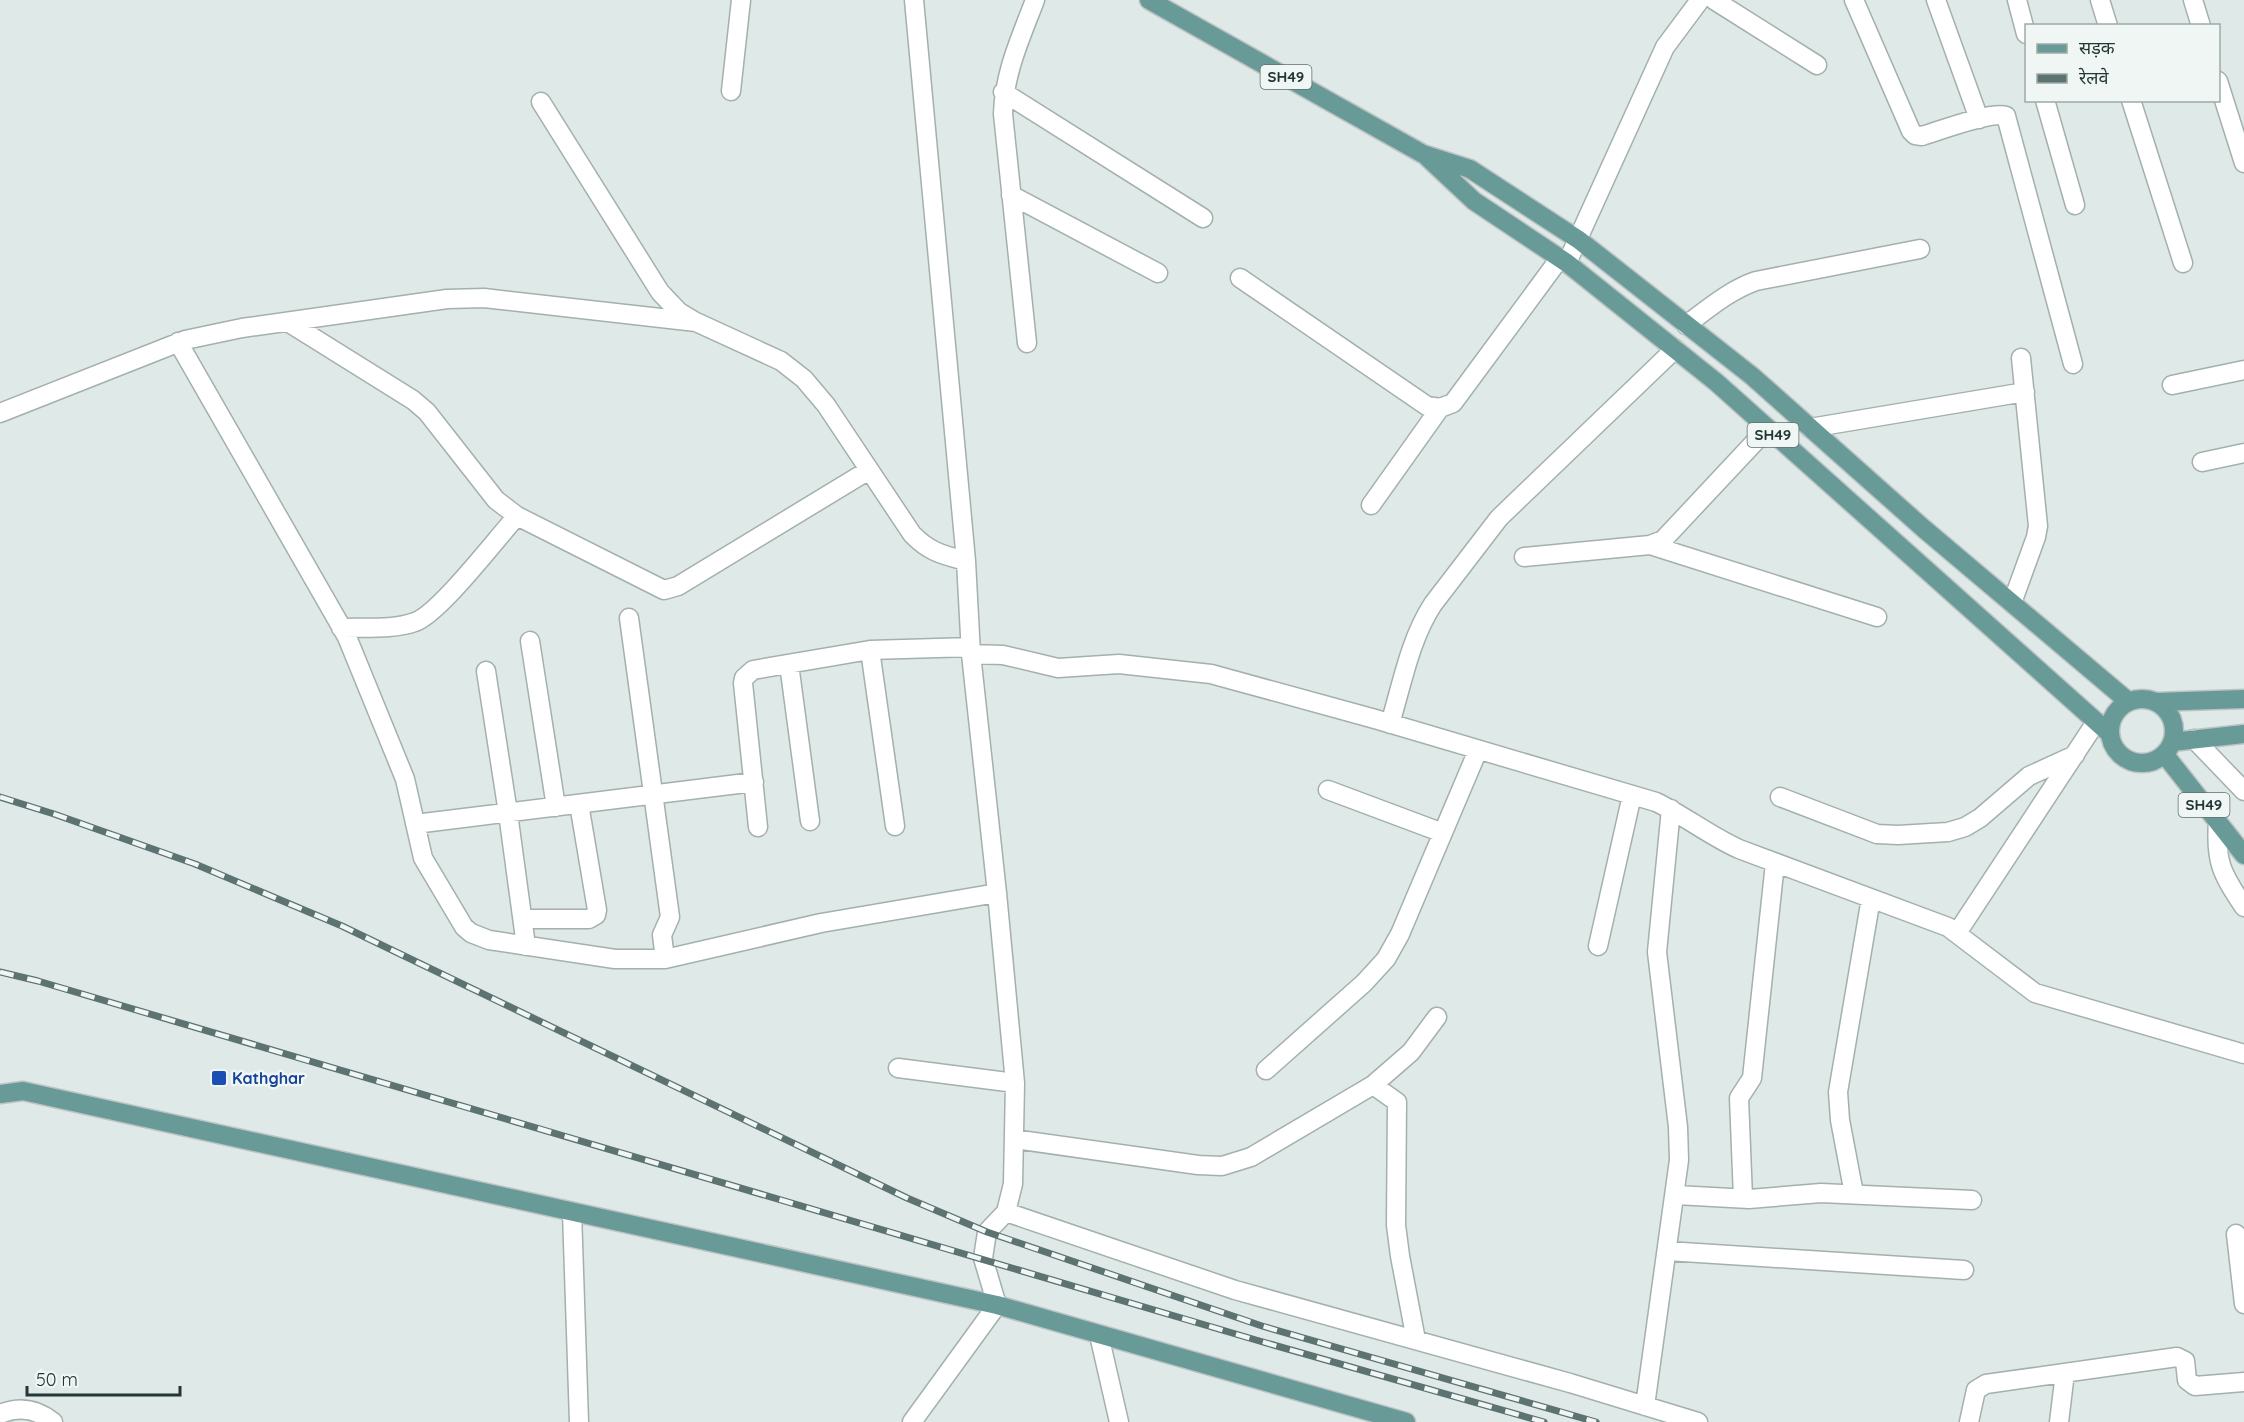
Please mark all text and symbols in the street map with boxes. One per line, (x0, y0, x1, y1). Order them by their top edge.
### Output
legend (2025, 24, 2220, 102)
text: सड़क (2079, 36, 2116, 59)
road number: SH49 (1260, 65, 1312, 89)
text: रेलवे (2078, 66, 2110, 89)
road number: SH49 (1748, 423, 1798, 447)
road number: SH49 (2178, 793, 2230, 817)
place label: Kathghar (232, 1068, 305, 1088)
marker: Kathghar (210, 1069, 228, 1087)
scale bar (27, 1359, 180, 1397)
text: 50 m (36, 1368, 78, 1391)

